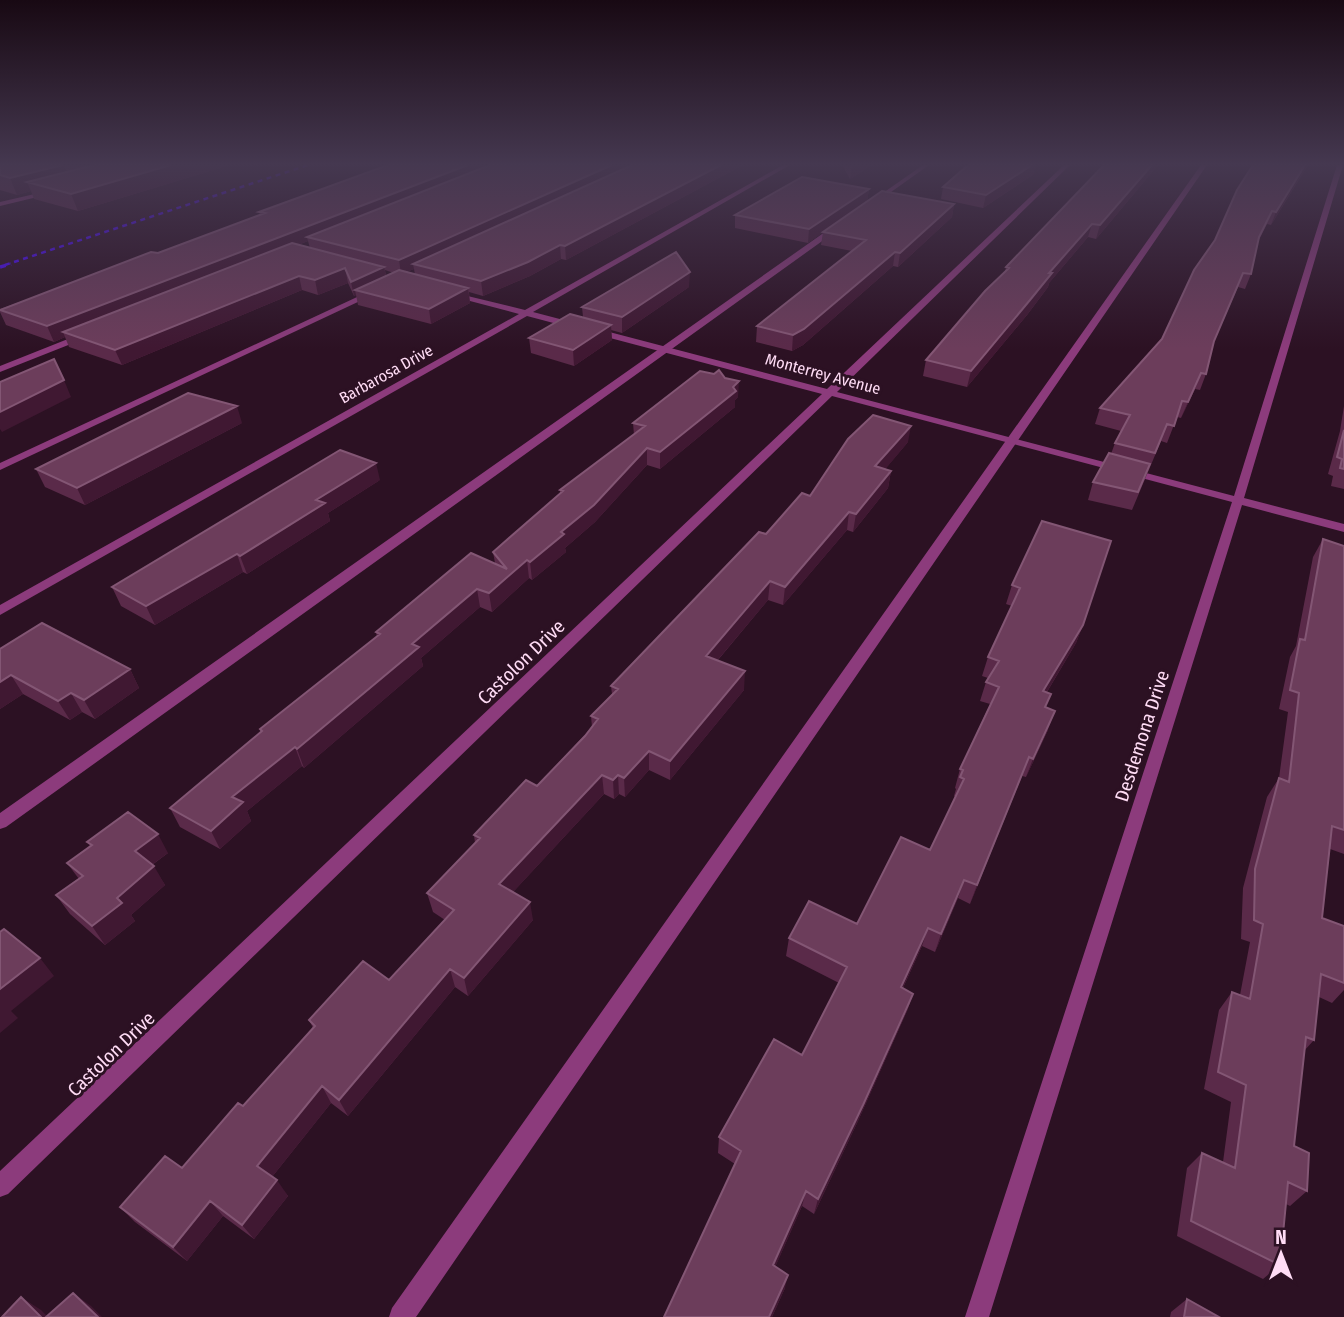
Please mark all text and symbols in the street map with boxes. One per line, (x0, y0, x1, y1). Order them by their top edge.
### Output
street label: Barbarosa Drive (336, 340, 436, 408)
street label: Monterrey Avenue (763, 349, 883, 399)
street label: Castolon Drive (473, 615, 569, 709)
street label: Desdemona Drive (1110, 667, 1174, 805)
street label: Castolon Drive (63, 1007, 159, 1101)
north arrow (1246, 1219, 1316, 1289)
text: N (1275, 1226, 1287, 1249)

